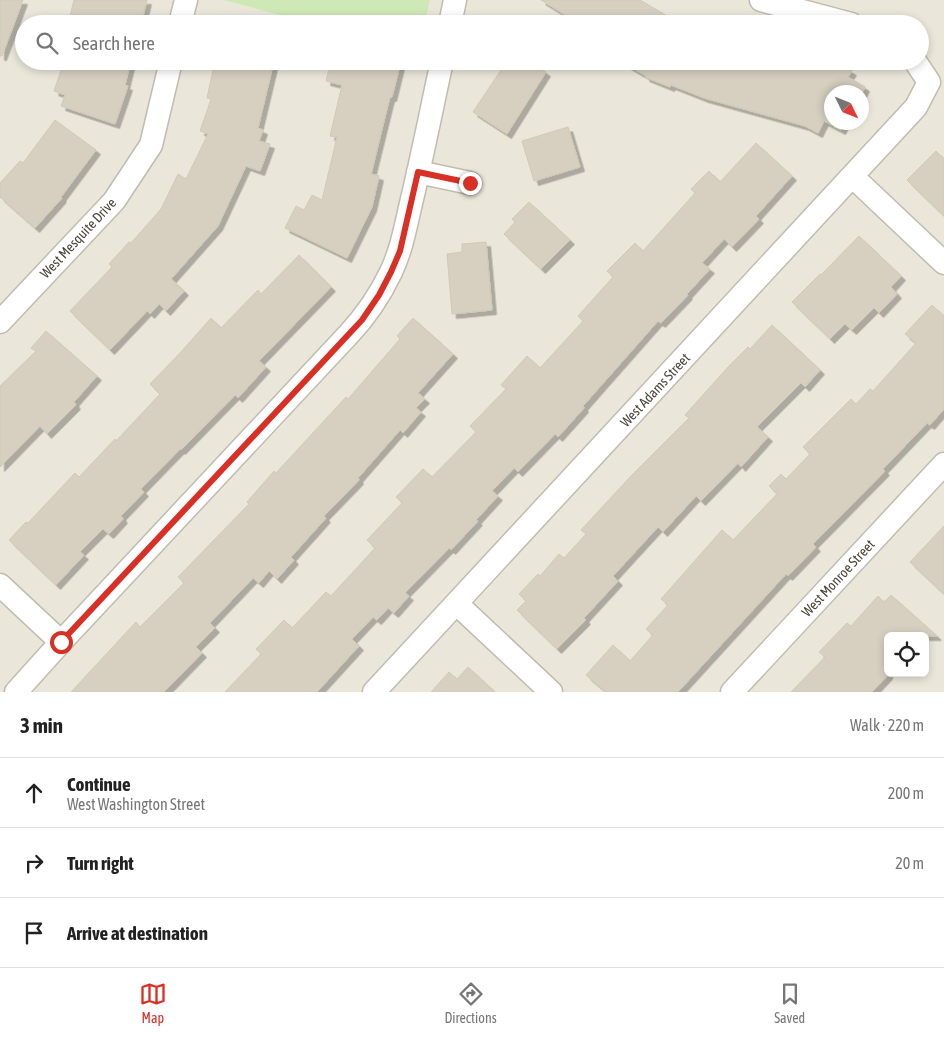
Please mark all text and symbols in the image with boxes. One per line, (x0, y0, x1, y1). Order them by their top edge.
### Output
search box (15, 15, 929, 70)
icon: search (33, 29, 61, 57)
text: Search here (73, 32, 155, 54)
north arrow (824, 85, 869, 130)
route end (459, 172, 482, 195)
street label: West Mesquite Drive (37, 195, 119, 281)
street label: West Adams Street (617, 350, 693, 430)
street label: West Monroe Street (798, 536, 878, 620)
route start (50, 631, 73, 654)
map controls (884, 632, 929, 677)
button: locate (884, 632, 929, 677)
text: 3 min (20, 713, 63, 737)
text: Walk · 220 m (850, 716, 924, 734)
text: Continue (67, 773, 131, 795)
icon: ahead (20, 779, 48, 807)
text: 200 m (888, 784, 924, 802)
text: West Washington Street (67, 795, 205, 813)
icon: right (20, 849, 48, 877)
text: Turn right (67, 852, 134, 874)
text: 20 m (895, 854, 924, 872)
icon: arrive (20, 919, 48, 947)
text: Arrive at destination (67, 922, 208, 944)
tab: Map (139, 980, 167, 1026)
tab: Directions (444, 980, 497, 1026)
tab: Saved (774, 980, 805, 1026)

